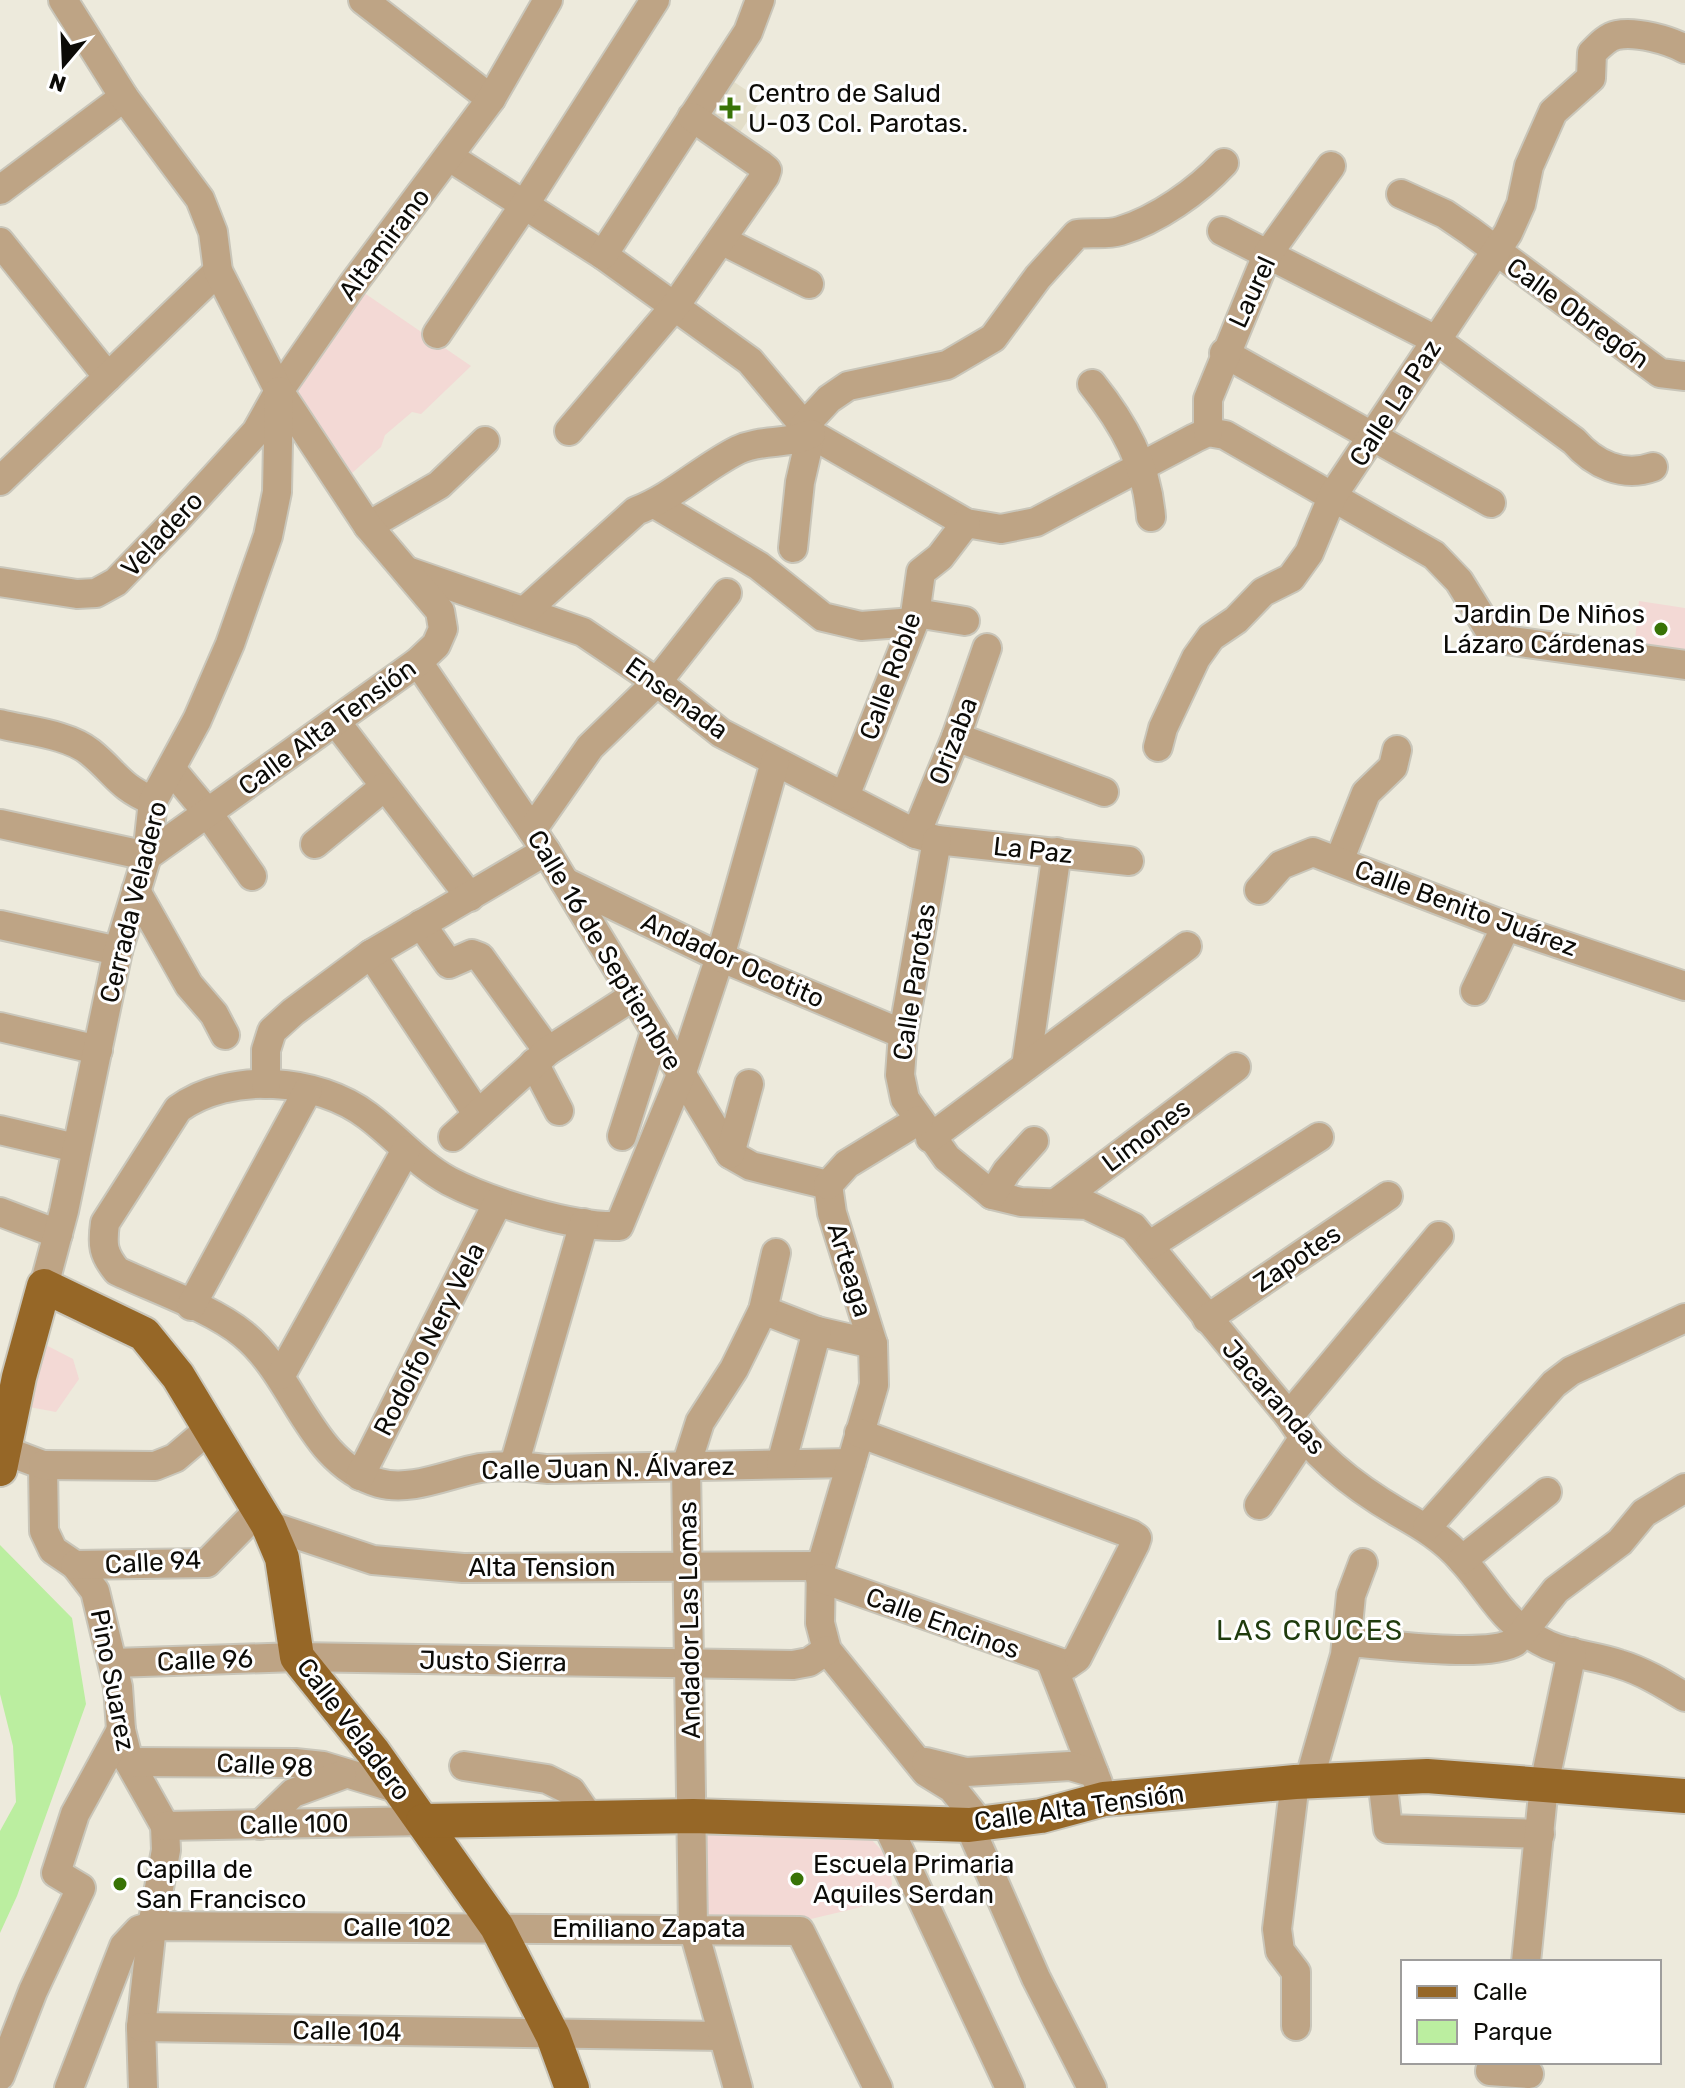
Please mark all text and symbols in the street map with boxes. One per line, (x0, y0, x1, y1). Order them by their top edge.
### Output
north arrow (24, 24, 104, 104)
text: N (46, 67, 70, 98)
place label: Centro de Salud U-03 Col. Parotas. (748, 78, 968, 139)
marker: Centro de Salud U-03 Col. Parotas. (719, 97, 741, 119)
street label: Altamirano (332, 182, 437, 306)
street label: Calle Obregón (1500, 251, 1655, 376)
street label: Laurel (1223, 252, 1282, 333)
street label: Calle La Paz (1343, 334, 1448, 472)
street label: Veladero (115, 485, 210, 583)
place label: Jardin De Niños Lázaro Cárdenas (1443, 599, 1645, 660)
street label: Calle Roble (853, 608, 928, 744)
marker: Jardin De Niños Lázaro Cárdenas (1652, 620, 1670, 638)
street label: Ensenada (619, 651, 734, 746)
street label: Calle Alta Tensión (233, 653, 422, 802)
street label: Orizaba (923, 693, 984, 789)
street label: Cerrada Veladero (93, 798, 174, 1006)
street label: Calle 16 de Septiembre (521, 825, 689, 1076)
street label: La Paz (992, 831, 1074, 870)
street label: Calle Benito Juárez (1350, 854, 1581, 963)
street label: Calle Parotas (887, 902, 942, 1063)
street label: Andador Ocotito (636, 906, 829, 1015)
street label: Limones (1096, 1092, 1197, 1179)
street label: Zapotes (1248, 1218, 1347, 1299)
street label: Arteaga (821, 1220, 878, 1321)
street label: Rodolfo Nery Vela (367, 1238, 491, 1441)
street label: Jacarandas (1215, 1333, 1332, 1461)
street label: Calle Juan N. Álvarez (481, 1451, 735, 1486)
street label: Andador Las Lomas (672, 1501, 707, 1739)
street label: Calle 94 (104, 1544, 202, 1581)
street label: Alta Tension (468, 1552, 616, 1583)
street label: Calle Encinos (862, 1581, 1024, 1666)
street label: Pino Suarez (84, 1607, 141, 1754)
district label: LAS CRUCES (1216, 1614, 1404, 1647)
street label: Calle 96 (156, 1643, 254, 1678)
street label: Justo Sierra (419, 1645, 567, 1678)
street label: Calle Veladero (290, 1652, 417, 1807)
street label: Calle 98 (216, 1747, 314, 1784)
street label: Calle Alta Tensión (972, 1777, 1186, 1838)
street label: Calle 100 (239, 1808, 349, 1841)
place label: Escuela Primaria Aquiles Serdan (813, 1849, 1014, 1910)
place label: Capilla de San Francisco (136, 1854, 306, 1915)
marker: Escuela Primaria Aquiles Serdan (788, 1870, 806, 1888)
marker: Capilla de San Francisco (111, 1875, 129, 1893)
street label: Calle 102 (343, 1912, 451, 1943)
street label: Emiliano Zapata (552, 1913, 746, 1944)
legend (1401, 1960, 1661, 2064)
text: Calle (1473, 1978, 1527, 2006)
street label: Calle 104 (292, 2015, 402, 2048)
text: Parque (1473, 2018, 1552, 2046)

